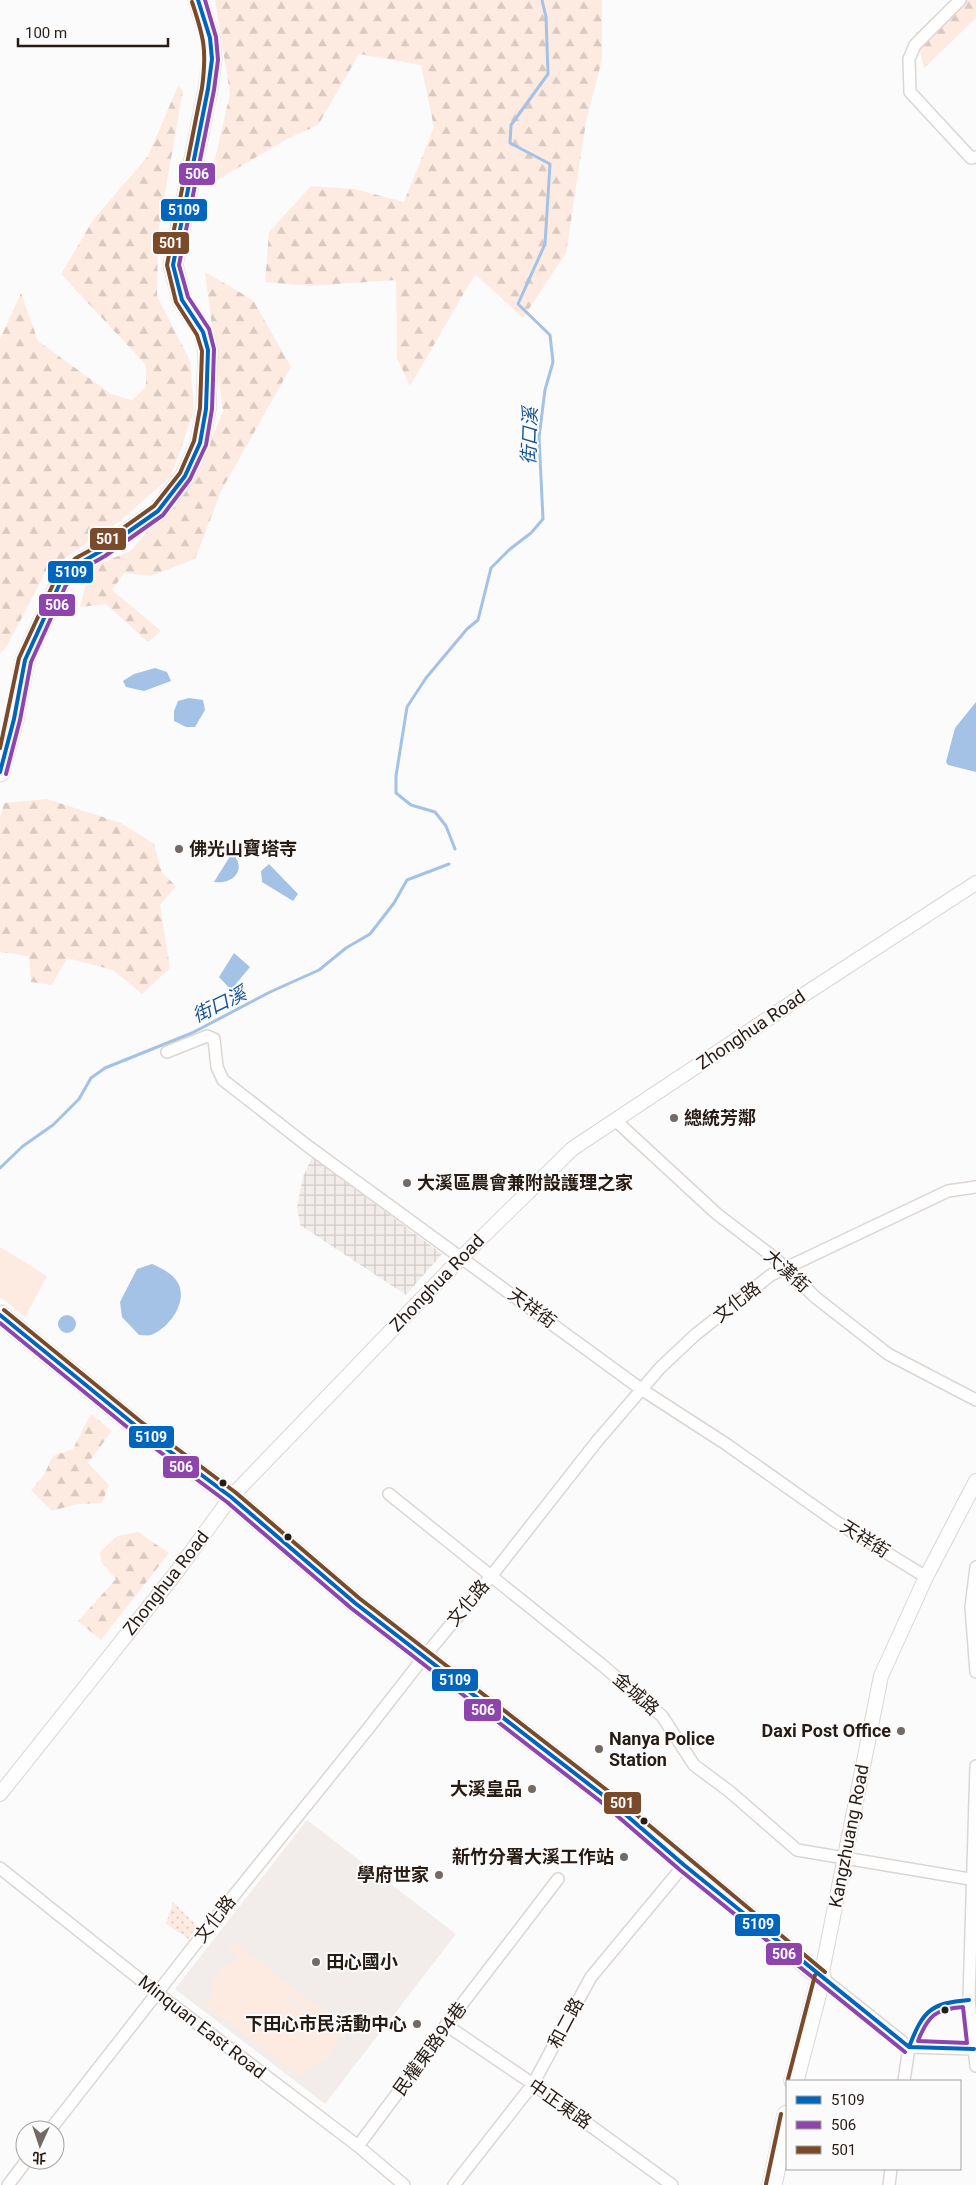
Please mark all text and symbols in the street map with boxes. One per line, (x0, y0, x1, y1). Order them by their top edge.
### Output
scale bar (18, 15, 168, 47)
text: 100 m (25, 24, 67, 42)
line badge: 506 (178, 162, 216, 186)
text: 506 (185, 166, 209, 182)
line badge: 5109 (160, 198, 208, 222)
text: 5109 (168, 202, 200, 218)
line badge: 501 (152, 231, 190, 255)
text: 501 (159, 235, 183, 251)
water label: 街口溪 (517, 404, 542, 465)
line badge: 501 (89, 527, 127, 551)
text: 501 (96, 531, 120, 547)
line badge: 5109 (47, 560, 94, 584)
text: 5109 (55, 564, 87, 580)
line badge: 506 (38, 593, 76, 617)
text: 506 (45, 597, 69, 613)
place label: 佛光山寶塔寺 (189, 838, 297, 859)
marker: 佛光山寶塔寺 (173, 843, 185, 855)
water label: 街口溪 (189, 980, 253, 1027)
street label: Zhonghua Road (692, 986, 809, 1074)
place label: 總統芳鄰 (684, 1107, 756, 1128)
marker: 總統芳鄰 (668, 1112, 680, 1124)
place label: 大溪區農會兼附設護理之家 (417, 1172, 633, 1193)
marker: 大溪區農會兼附設護理之家 (401, 1177, 413, 1189)
street label: Zhonghua Road (385, 1230, 488, 1335)
street label: 大漢街 (760, 1245, 814, 1296)
street label: 文化路 (709, 1277, 764, 1327)
street label: 天祥街 (504, 1283, 560, 1332)
line badge: 5109 (128, 1425, 175, 1449)
text: 5109 (135, 1429, 167, 1445)
line badge: 506 (162, 1455, 200, 1479)
text: 506 (169, 1459, 193, 1475)
unlabelled marker (218, 1478, 228, 1488)
street label: 天祥街 (837, 1515, 894, 1562)
street label: Zhonghua Road (118, 1526, 213, 1639)
unlabelled marker (283, 1532, 293, 1542)
street label: 文化路 (442, 1575, 493, 1630)
line badge: 5109 (431, 1668, 479, 1692)
street label: 金城路 (609, 1668, 664, 1719)
text: 5109 (439, 1672, 471, 1688)
line badge: 506 (463, 1698, 502, 1722)
text: 506 (471, 1702, 495, 1718)
place label: Daxi Post Office (762, 1720, 891, 1741)
marker: Daxi Post Office (895, 1725, 907, 1737)
place label: Nanya Police Station (609, 1728, 715, 1770)
marker: Nanya Police Station (593, 1743, 605, 1755)
street label: Kangzhuang Road (824, 1762, 873, 1909)
place label: 大溪皇品 (450, 1778, 522, 1799)
marker: 大溪皇品 (526, 1783, 538, 1795)
line badge: 501 (603, 1791, 642, 1815)
text: 501 (610, 1795, 634, 1811)
unlabelled marker (639, 1816, 649, 1826)
place label: 新竹分署大溪工作站 (452, 1846, 614, 1867)
marker: 新竹分署大溪工作站 (618, 1851, 630, 1863)
place label: 學府世家 (357, 1864, 429, 1885)
marker: 學府世家 (433, 1869, 445, 1881)
street label: 文化路 (190, 1891, 240, 1946)
line badge: 5109 (734, 1913, 781, 1937)
text: 5109 (742, 1916, 774, 1932)
line badge: 506 (765, 1942, 803, 1966)
text: 506 (772, 1946, 796, 1962)
place label: 田心國小 (326, 1951, 398, 1972)
marker: 田心國小 (310, 1956, 322, 1968)
street label: Minquan East Road (135, 1971, 270, 2083)
street label: 和二路 (544, 1994, 588, 2052)
street label: 民權東路94巷 (389, 1998, 470, 2099)
unlabelled marker (940, 2005, 950, 2015)
place label: 下田心市民活動中心 (245, 2013, 407, 2034)
marker: 下田心市民活動中心 (411, 2018, 423, 2030)
street label: 中正東路 (525, 2074, 596, 2133)
legend (786, 2080, 961, 2170)
text: 5109 (831, 2091, 865, 2109)
text: 506 (831, 2116, 856, 2134)
north arrow (15, 2120, 65, 2170)
text: 501 (831, 2141, 856, 2159)
text: 北 (32, 2150, 47, 2166)

